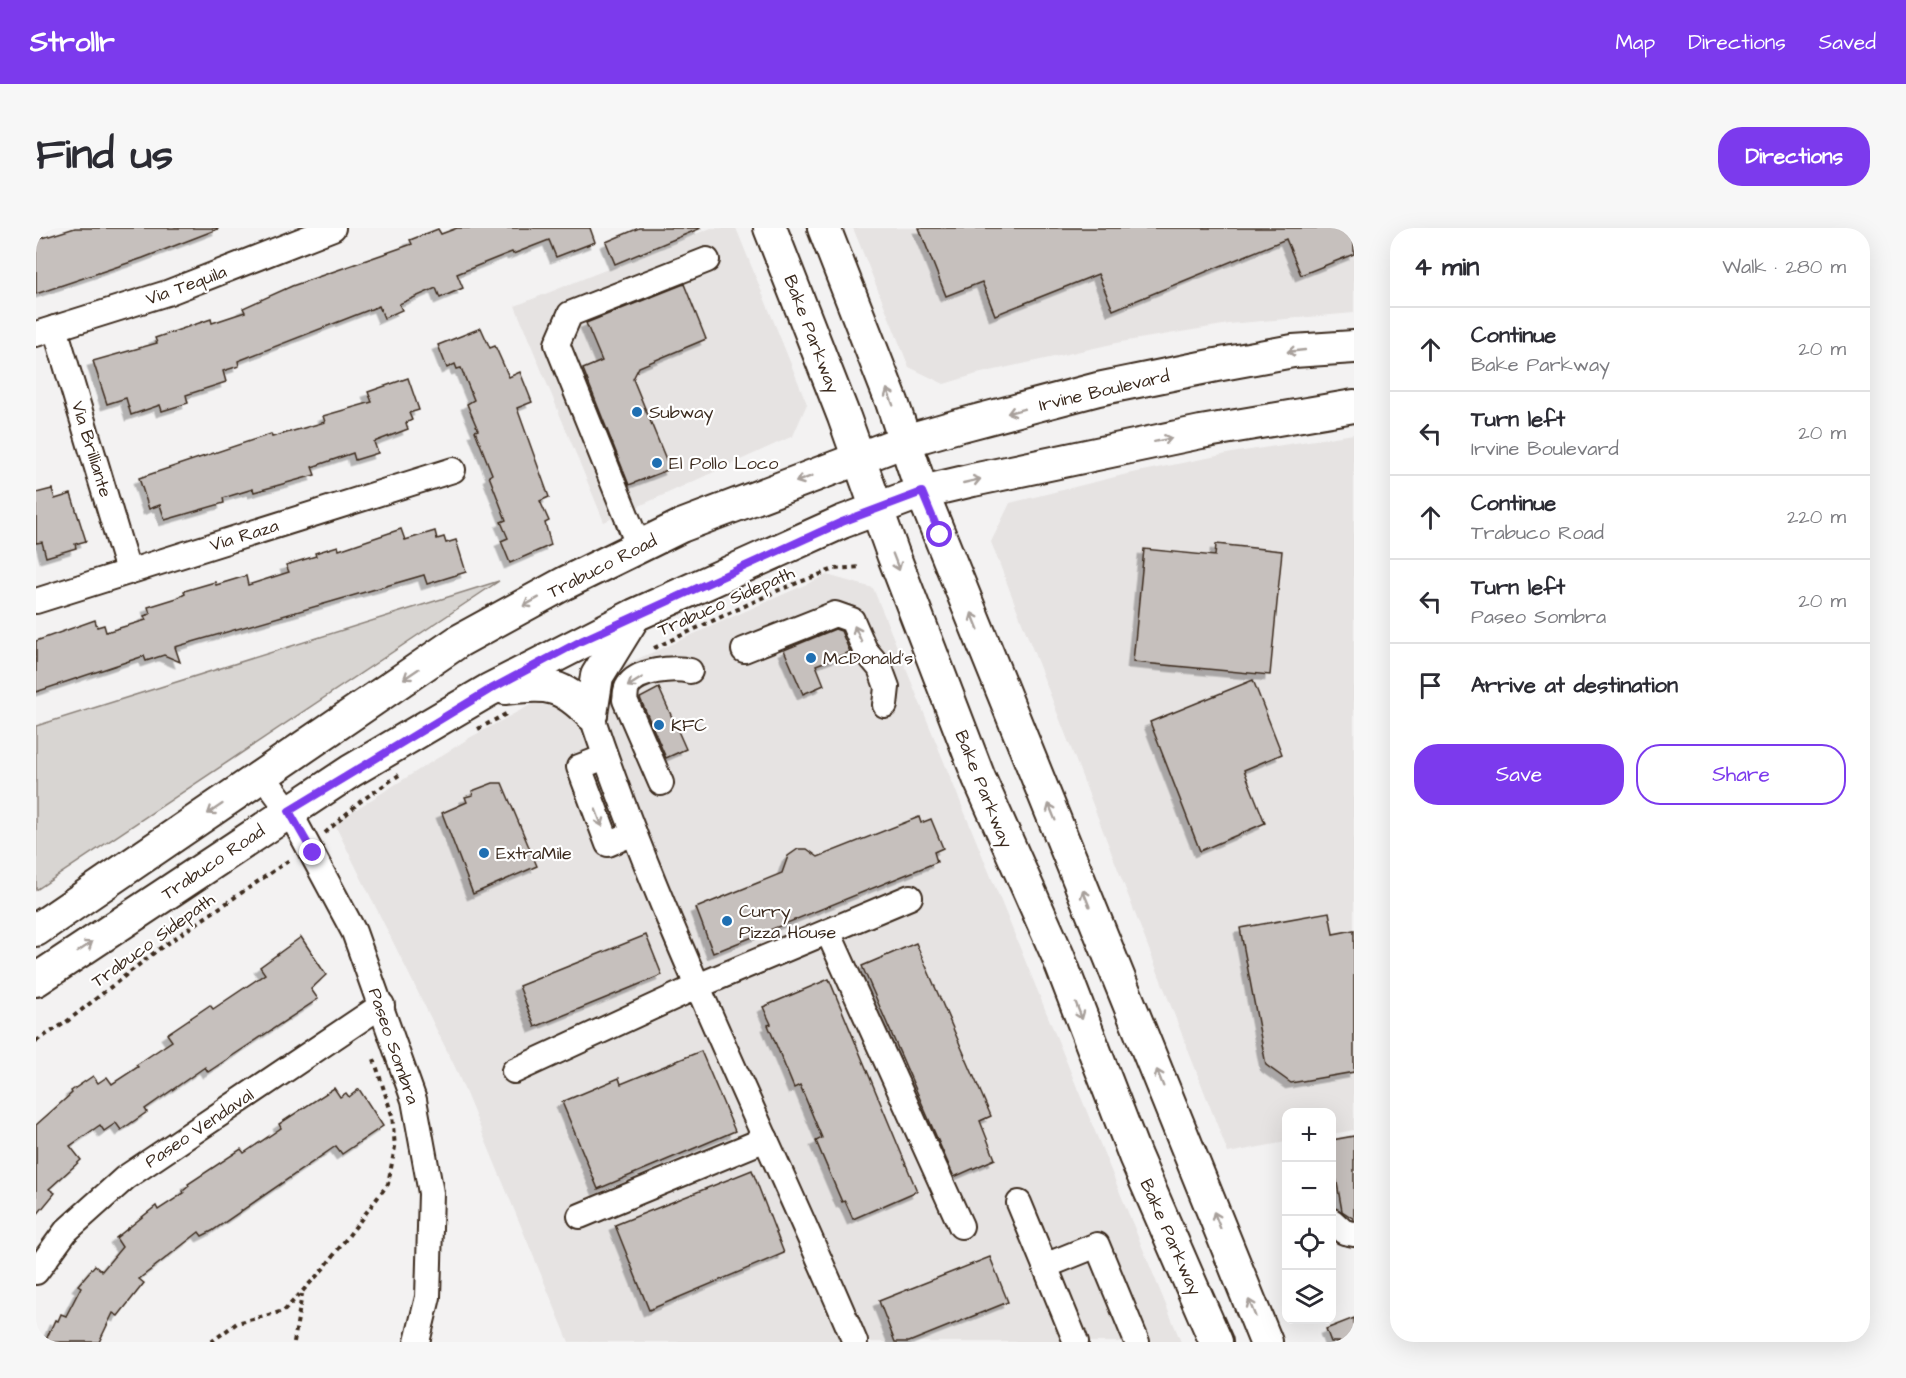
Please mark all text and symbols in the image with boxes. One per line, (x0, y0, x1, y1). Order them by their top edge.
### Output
text: Strollr (30, 23, 115, 62)
text: Map (1615, 28, 1655, 57)
text: Directions (1688, 28, 1786, 57)
text: Saved (1819, 28, 1876, 57)
text: Find us (36, 127, 173, 185)
button: Directions (1718, 127, 1870, 186)
text: 4 min (1414, 249, 1479, 285)
text: Walk · 280 m (1722, 253, 1846, 281)
street label: Via Tequila (142, 259, 230, 312)
street label: Bake Parkway (776, 271, 846, 398)
text: Continue (1471, 320, 1556, 351)
icon: ahead (1414, 333, 1447, 366)
text: 20 m (1798, 335, 1846, 363)
one-way arrow (1286, 346, 1306, 357)
text: Bake Parkway (1471, 351, 1610, 379)
street label: Irvine Boulevard (1037, 363, 1172, 418)
one-way arrow (884, 388, 895, 407)
street label: Via Brilliante (65, 398, 118, 501)
place label: Subway (649, 400, 714, 426)
text: Turn left (1471, 404, 1565, 435)
marker: Subway (630, 405, 644, 419)
one-way arrow (1007, 405, 1026, 417)
icon: left (1414, 417, 1447, 450)
text: 20 m (1798, 419, 1846, 447)
one-way arrow (1153, 434, 1172, 445)
text: Irvine Boulevard (1471, 435, 1619, 463)
place label: El Pollo Loco (669, 451, 778, 476)
marker: El Pollo Loco (650, 456, 664, 470)
one-way arrow (963, 474, 982, 486)
one-way arrow (796, 475, 814, 486)
text: Continue (1471, 488, 1556, 519)
icon: ahead (1414, 501, 1447, 534)
text: 220 m (1787, 503, 1846, 531)
street label: Via Raza (207, 513, 281, 558)
text: Trabuco Road (1471, 519, 1604, 547)
route start (926, 521, 952, 547)
street label: Trabuco Road (543, 528, 661, 605)
one-way arrow (891, 552, 902, 571)
street label: Trabuco Sidepath (654, 560, 798, 643)
text: Turn left (1471, 572, 1565, 603)
icon: left (1414, 585, 1447, 618)
text: 20 m (1798, 587, 1846, 615)
one-way arrow (523, 596, 540, 608)
text: Paseo Sombra (1471, 603, 1606, 631)
one-way arrow (968, 612, 979, 631)
one-way arrow (852, 626, 863, 644)
place label: McDonald's (823, 646, 913, 671)
marker: McDonald's (804, 651, 818, 665)
one-way arrow (403, 668, 420, 680)
icon: arrive (1414, 669, 1447, 702)
text: Arrive at destination (1471, 670, 1678, 701)
one-way arrow (627, 676, 644, 688)
place label: KFC (671, 713, 707, 738)
marker: KFC (652, 718, 666, 732)
street label: Bake Parkway (948, 726, 1019, 852)
button: Save (1414, 744, 1624, 805)
button: Share (1636, 744, 1846, 805)
one-way arrow (207, 803, 224, 815)
one-way arrow (1046, 803, 1057, 822)
one-way arrow (594, 808, 605, 827)
street label: Trabuco Road (157, 819, 270, 906)
route end (299, 839, 325, 865)
place label: ExtraMile (496, 841, 572, 866)
marker: ExtraMile (477, 846, 491, 860)
street label: Trabuco Sidepath (87, 887, 220, 994)
one-way arrow (1080, 889, 1091, 907)
place label: Curry Pizza House (739, 899, 837, 945)
marker: Curry Pizza House (720, 914, 734, 928)
one-way arrow (76, 941, 93, 954)
street label: Paseo Sombra (362, 985, 425, 1108)
one-way arrow (1074, 1001, 1085, 1019)
one-way arrow (1153, 1070, 1164, 1088)
street label: Paseo Vendaval (140, 1083, 259, 1174)
map controls (1282, 1108, 1336, 1324)
button: + (1282, 1108, 1336, 1162)
button: − (1282, 1162, 1336, 1216)
street label: Bake Parkway (1133, 1175, 1207, 1300)
one-way arrow (1211, 1212, 1222, 1230)
button: locate (1282, 1216, 1336, 1270)
button: layers (1282, 1270, 1336, 1324)
one-way arrow (1246, 1300, 1257, 1318)

